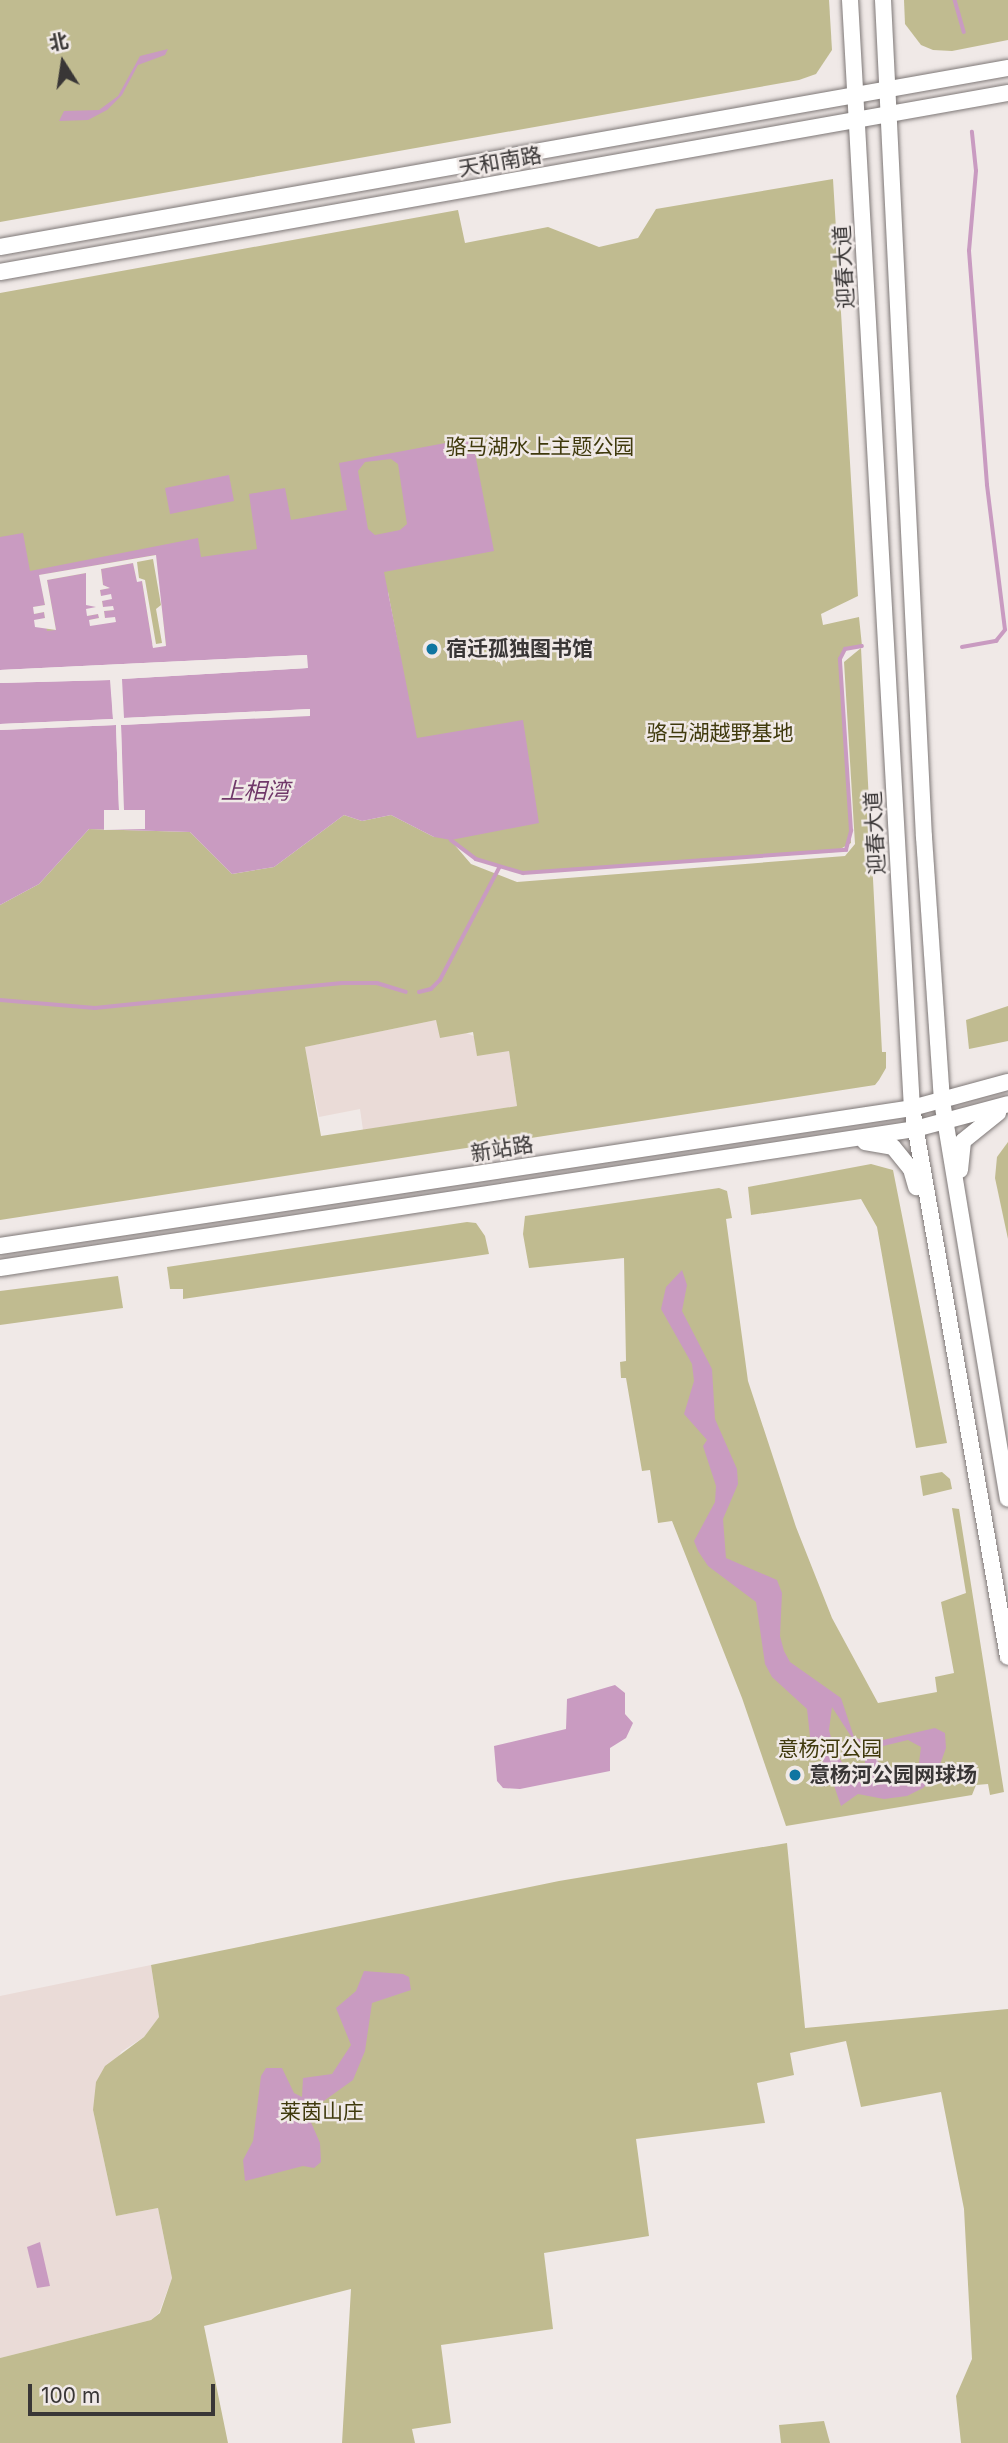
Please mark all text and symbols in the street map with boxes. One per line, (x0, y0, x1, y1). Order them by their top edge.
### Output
north arrow (28, 28, 98, 98)
text: 北 (47, 29, 70, 55)
street label: 天和南路 (456, 142, 544, 182)
street label: 迎春大道 (829, 224, 859, 310)
park label: 骆马湖水上主题公园 (446, 434, 634, 460)
place label: 宿迁孤独图书馆 (446, 636, 593, 662)
marker: 宿迁孤独图书馆 (424, 641, 440, 657)
park label: 骆马湖越野基地 (647, 720, 793, 746)
water label: 上相湾 (221, 777, 289, 805)
street label: 迎春大道 (860, 790, 890, 876)
street label: 新站路 (469, 1132, 535, 1166)
park label: 意杨河公园 (778, 1736, 882, 1762)
place label: 意杨河公园网球场 (809, 1762, 977, 1788)
marker: 意杨河公园网球场 (787, 1767, 803, 1783)
park label: 莱茵山庄 (280, 2099, 364, 2125)
scale bar (32, 2370, 219, 2414)
text: 100 m (41, 2383, 100, 2408)

